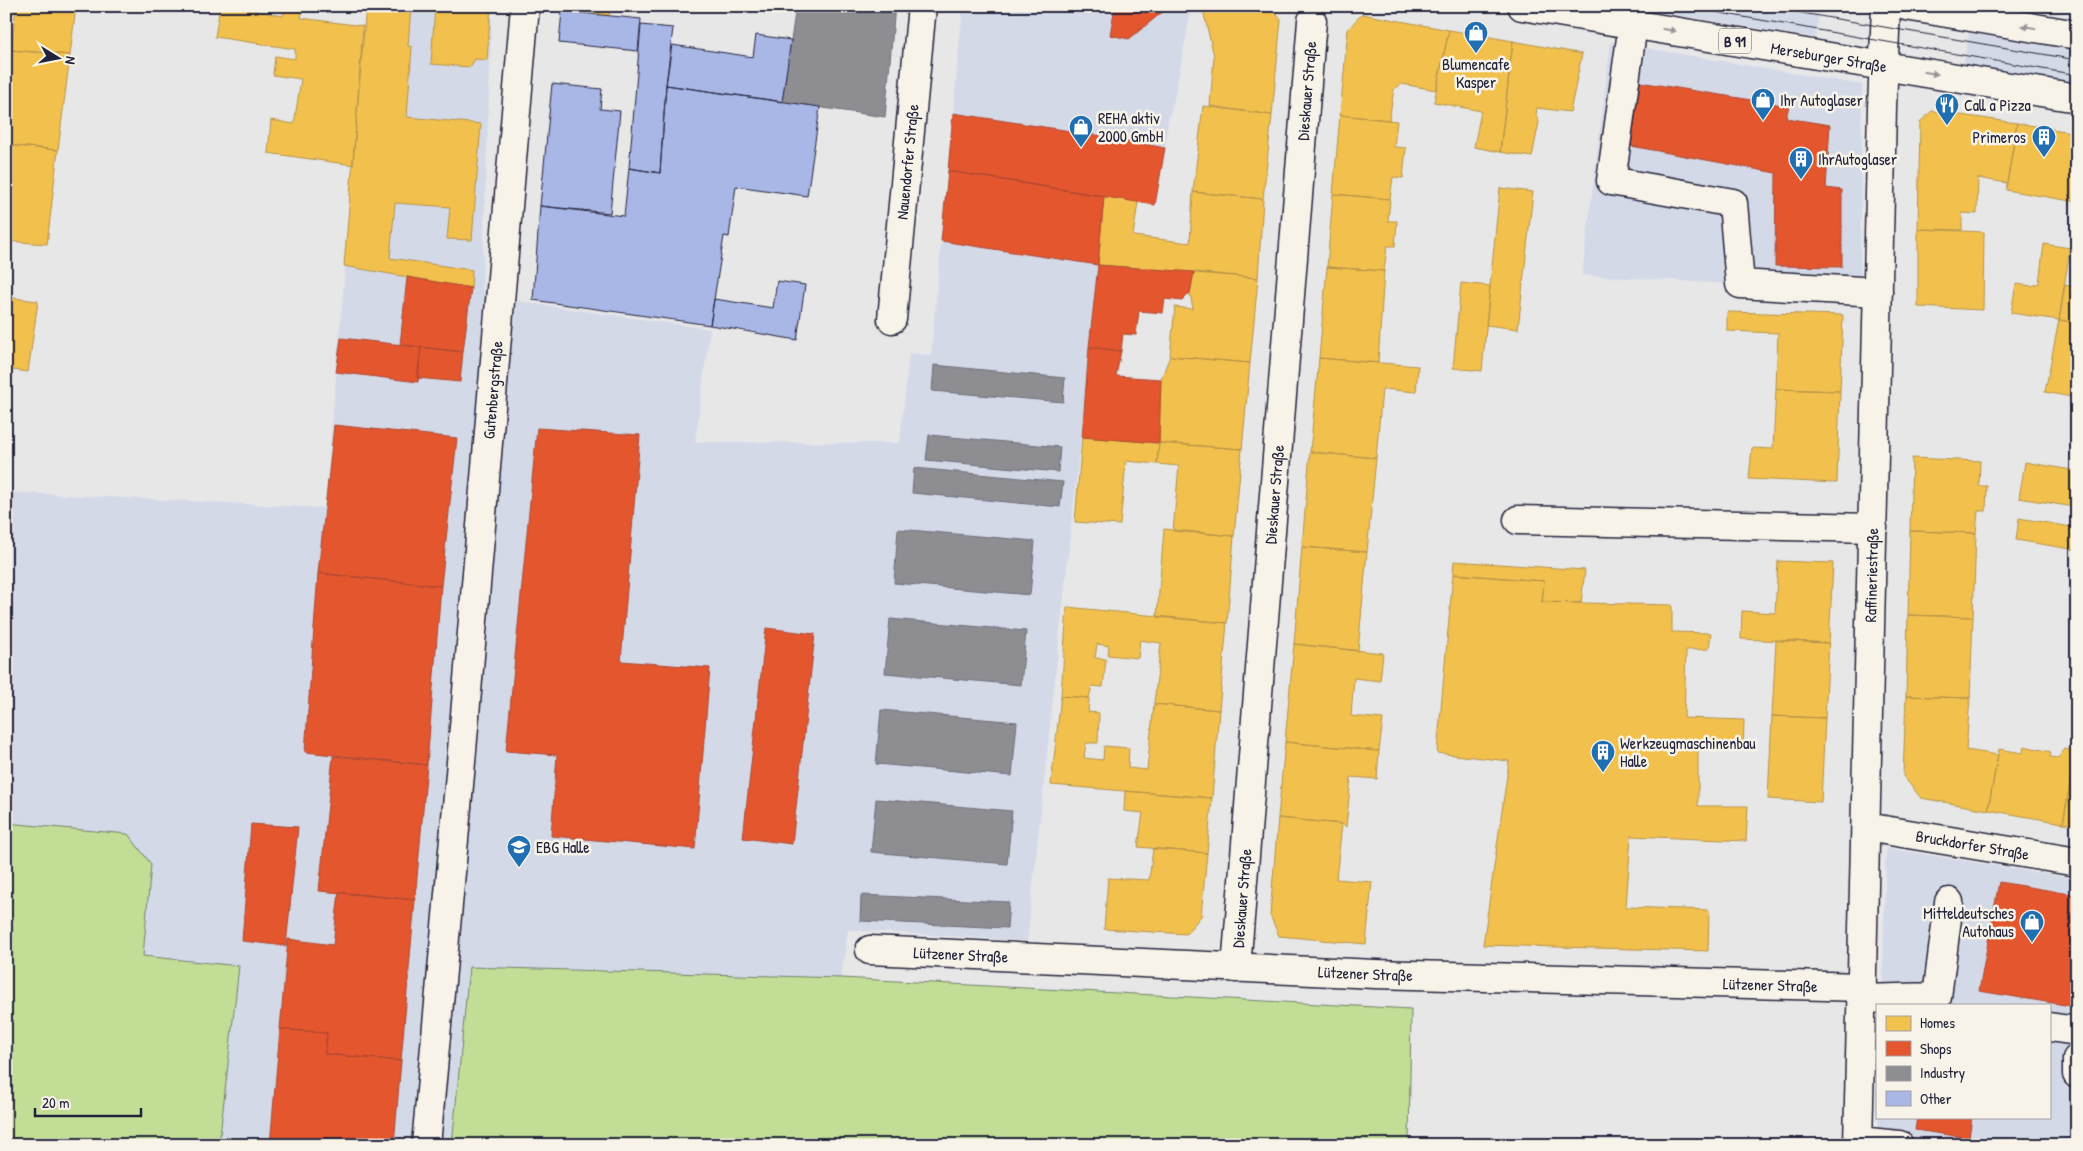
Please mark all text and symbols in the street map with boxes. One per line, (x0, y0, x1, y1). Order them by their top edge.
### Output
shop icon: Blumencafe Kasper (1463, 20, 1489, 54)
one-way arrow (2020, 23, 2036, 31)
one-way arrow (1661, 26, 1677, 34)
road number: B 91 (1719, 28, 1751, 54)
north arrow (32, 32, 82, 82)
street label: Merseburger Straße (1769, 36, 1889, 77)
street label: Dieskauer Straße (1291, 40, 1321, 141)
place label: Blumencafe Kasper (1442, 53, 1511, 93)
text: N (61, 55, 81, 66)
one-way arrow (1924, 70, 1940, 78)
shop icon: Ihr Autoglaser (1750, 87, 1776, 121)
place label: Ihr Autoglaser (1780, 89, 1863, 111)
restaurant icon: Call a Pizza (1934, 92, 1960, 126)
place label: Call a Pizza (1964, 94, 2031, 116)
street label: Nauendorfer Straße (891, 102, 924, 220)
place label: REHA aktiv 2000 GmbH (1098, 107, 1163, 147)
shop icon: REHA aktiv 2000 GmbH (1068, 114, 1094, 148)
building icon: Primeros (2031, 124, 2057, 158)
place label: Primeros (1973, 126, 2026, 148)
building icon: IhrAutoglaser (1788, 146, 1814, 180)
place label: IhrAutoglaser (1818, 148, 1897, 170)
street label: Gutenbergstraße (477, 339, 508, 440)
street label: Dieskauer Straße (1259, 443, 1289, 545)
street label: Raffineriestraße (1859, 527, 1883, 623)
place label: Werkzeugmaschinenbau Halle (1620, 732, 1756, 772)
building icon: Werkzeugmaschinenbau Halle (1590, 739, 1616, 773)
street label: Bruckdorfer Straße (1914, 824, 2031, 865)
school or university icon: EBG Halle (506, 834, 532, 868)
place label: EBG Halle (536, 836, 590, 858)
street label: Dieskauer Straße (1227, 847, 1257, 949)
place label: Mitteldeutsches Autohaus (1923, 902, 2014, 942)
shop icon: Mitteldeutsches Autohaus (2019, 909, 2045, 943)
street label: Lützener Straße (913, 941, 1009, 968)
street label: Lützener Straße (1318, 960, 1414, 986)
street label: Lützener Straße (1723, 972, 1819, 997)
legend (1876, 1004, 2050, 1118)
text: Homes (1920, 1012, 1955, 1033)
text: Shops (1920, 1038, 1952, 1059)
text: Industry (1920, 1062, 1965, 1083)
scale bar (35, 1086, 141, 1118)
text: Other (1920, 1088, 1952, 1109)
text: 20 m (42, 1092, 69, 1113)

